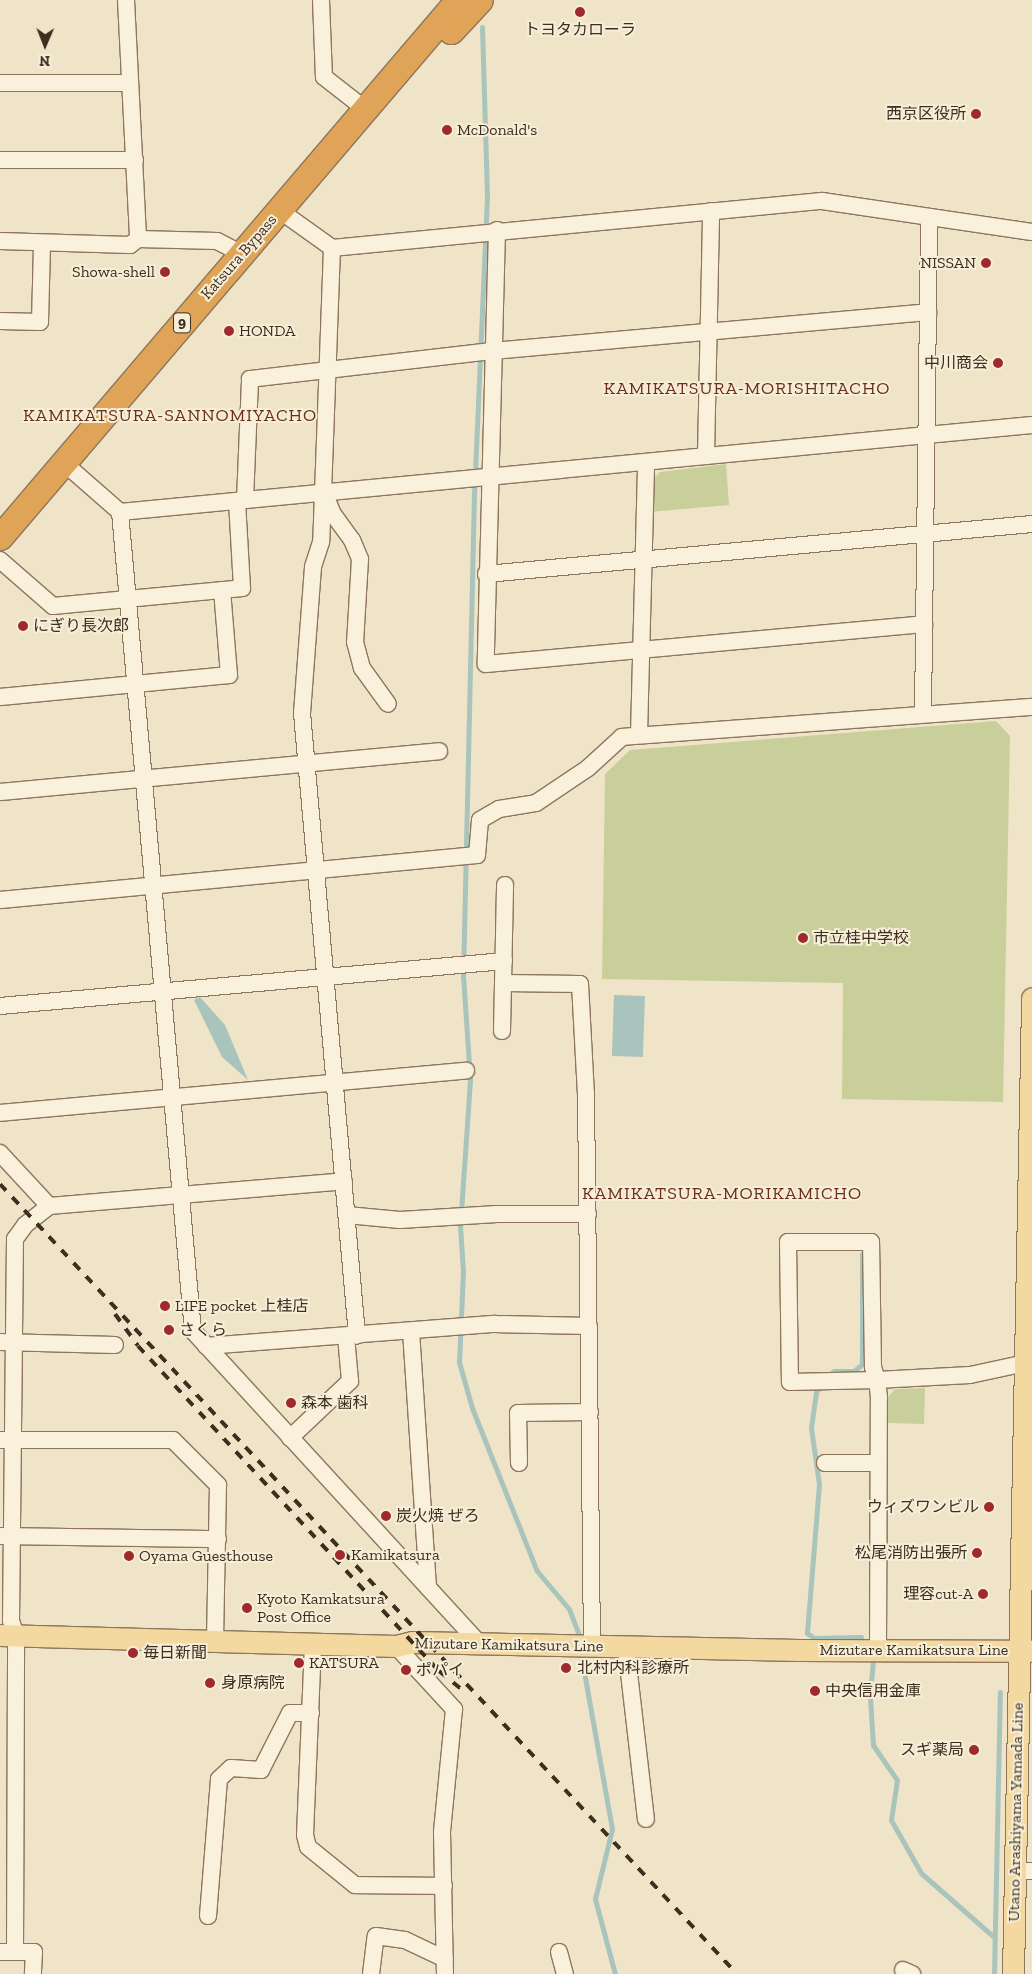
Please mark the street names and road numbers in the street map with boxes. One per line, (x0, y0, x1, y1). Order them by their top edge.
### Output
street label: Katsura Bypass (197, 211, 281, 303)
road number: 9 (172, 310, 192, 336)
street label: Mizutare Kamikatsura Line (414, 1634, 604, 1656)
street label: Mizutare Kamikatsura Line (820, 1640, 1008, 1660)
street label: Utano Arashiyama Yamada Line (1004, 1702, 1028, 1922)

